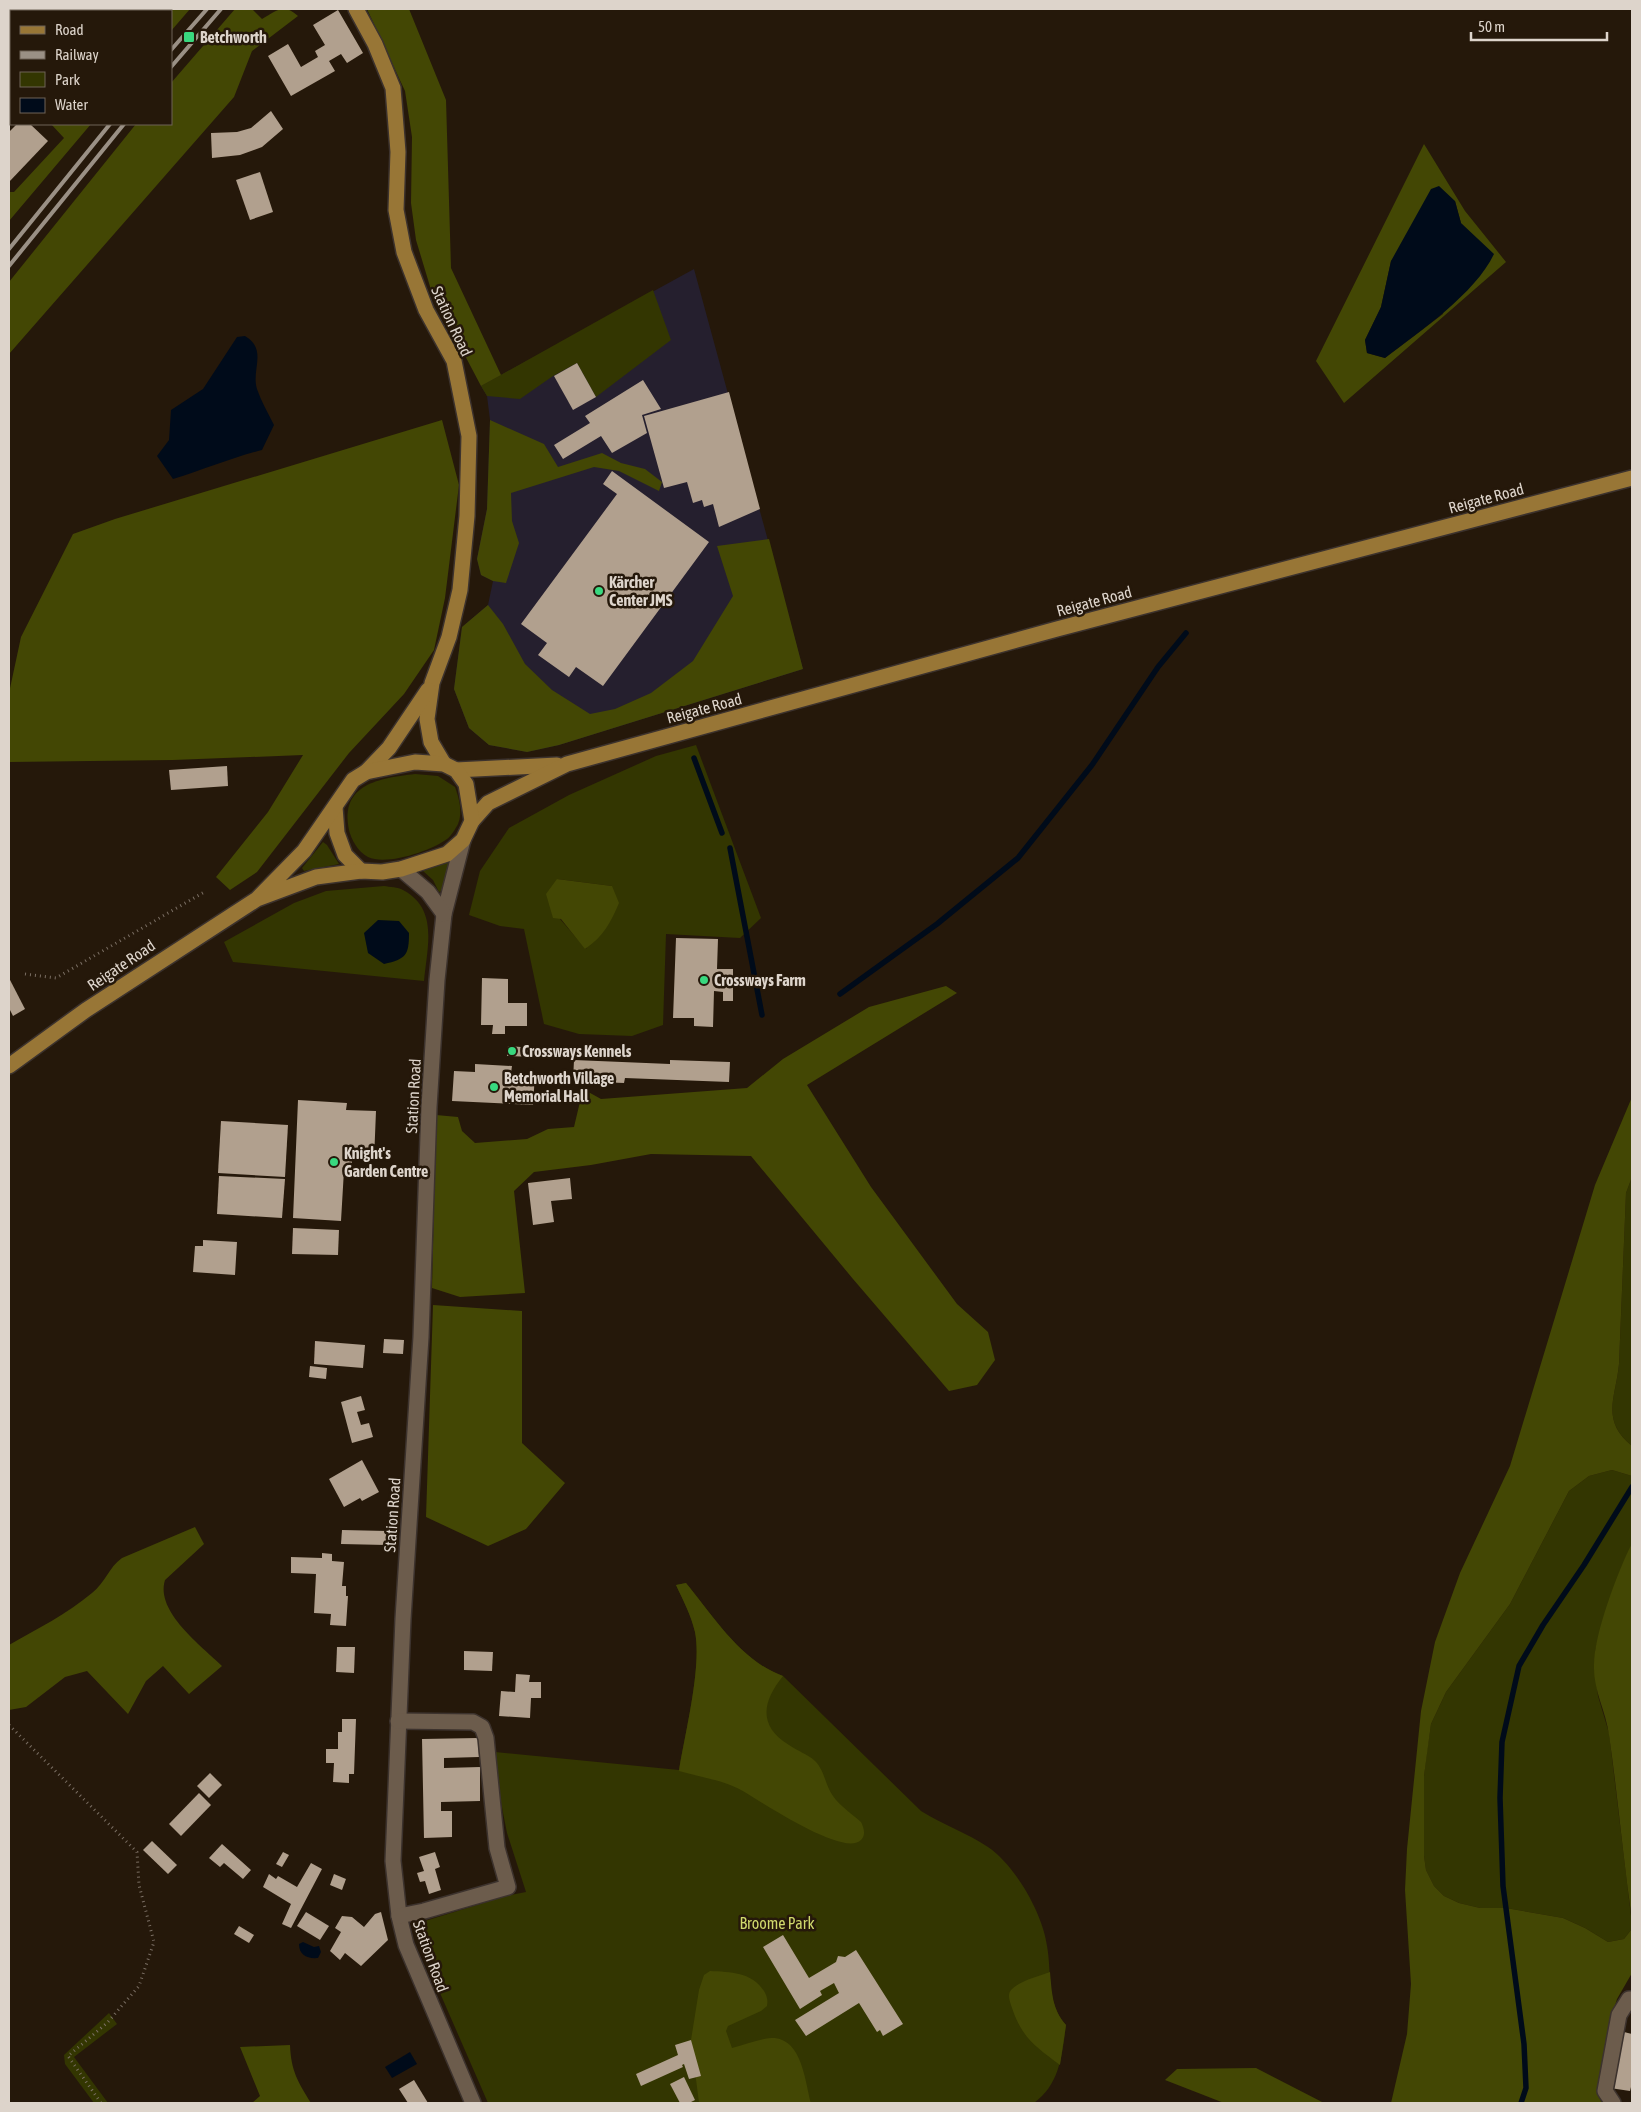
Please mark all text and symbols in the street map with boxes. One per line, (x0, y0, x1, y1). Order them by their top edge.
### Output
legend (10, 10, 172, 125)
scale bar (1471, 10, 1607, 42)
text: 50 m (1478, 18, 1505, 35)
text: Road (55, 21, 84, 38)
place label: Betchworth (200, 28, 267, 46)
marker: Betchworth (182, 30, 196, 44)
text: Railway (55, 46, 99, 63)
text: Park (55, 71, 80, 88)
text: Water (55, 96, 88, 113)
street label: Station Road (428, 283, 476, 359)
street label: Reigate Road (1446, 479, 1526, 518)
place label: Kärcher Center JMS (609, 573, 673, 609)
street label: Reigate Road (1054, 582, 1134, 621)
marker: Kärcher Center JMS (593, 585, 605, 597)
street label: Reigate Road (664, 689, 744, 728)
street label: Reigate Road (84, 936, 159, 995)
place label: Crossways Farm (714, 971, 806, 989)
marker: Crossways Farm (698, 974, 710, 986)
place label: Crossways Kennels (522, 1042, 632, 1060)
marker: Crossways Kennels (506, 1045, 518, 1057)
street label: Station Road (402, 1058, 424, 1134)
place label: Betchworth Village Memorial Hall (504, 1069, 614, 1105)
marker: Betchworth Village Memorial Hall (488, 1081, 500, 1093)
place label: Knight's Garden Centre (344, 1144, 428, 1180)
marker: Knight's Garden Centre (328, 1156, 340, 1168)
street label: Station Road (380, 1477, 404, 1553)
park label: Broome Park (739, 1914, 815, 1932)
street label: Station Road (410, 1918, 452, 1994)

